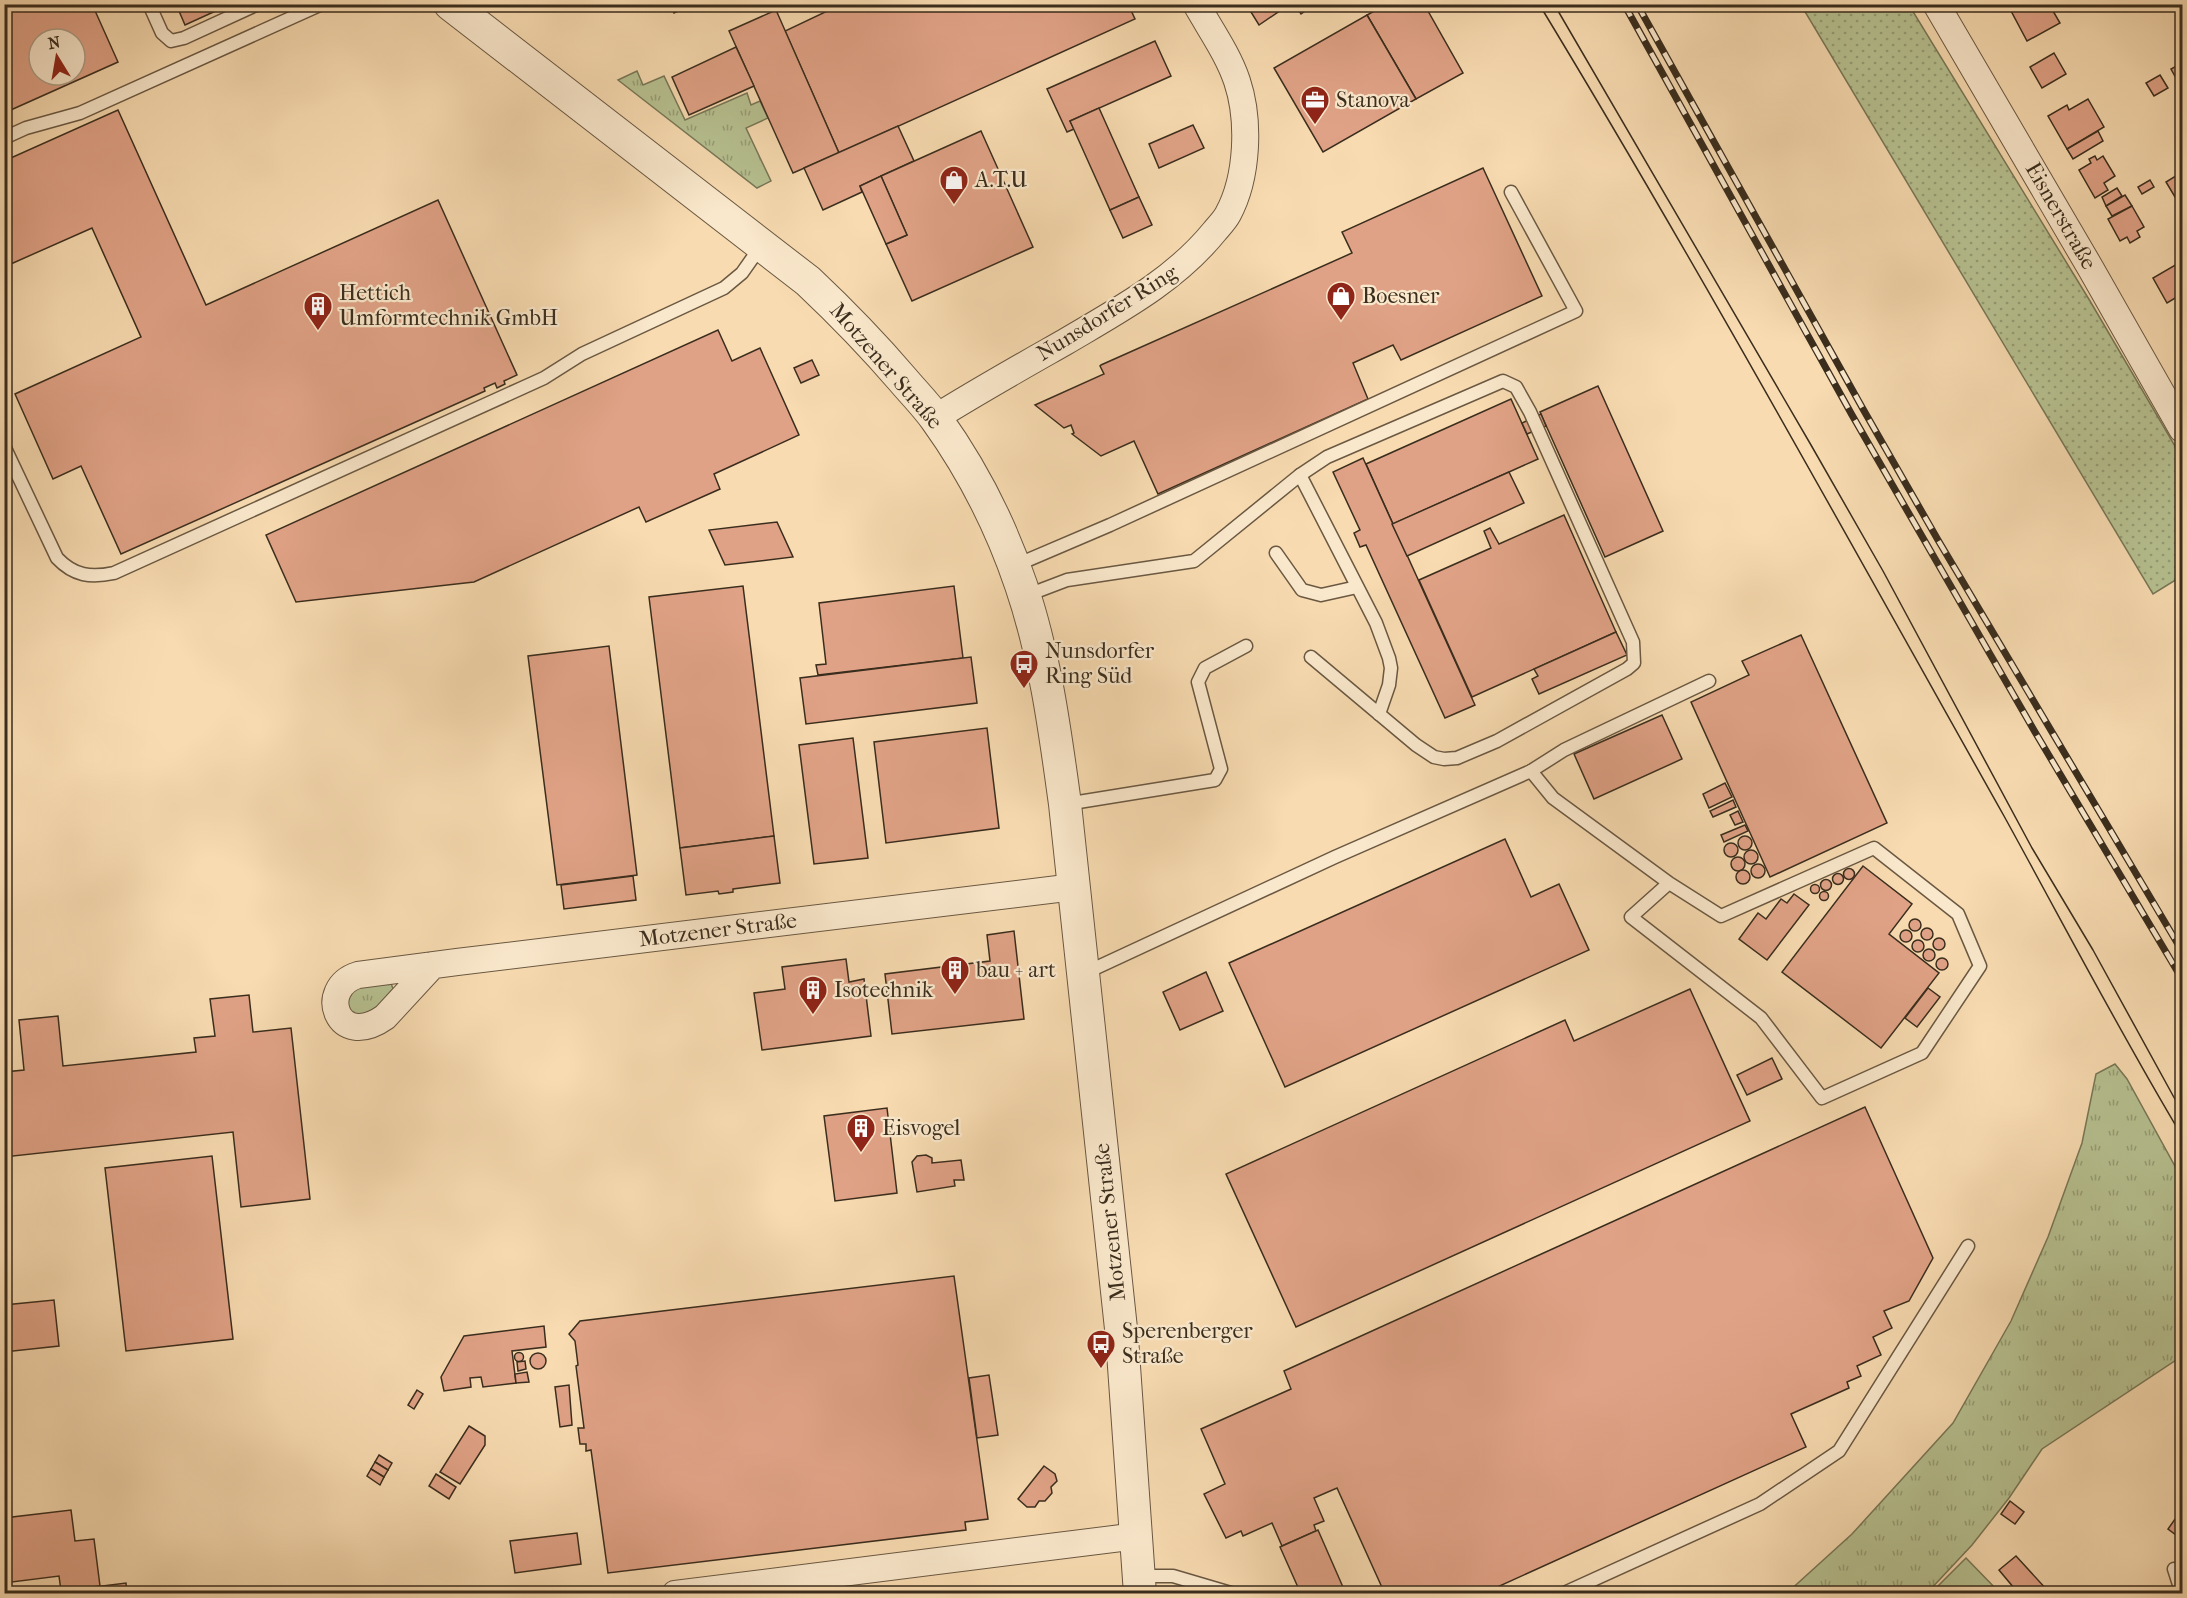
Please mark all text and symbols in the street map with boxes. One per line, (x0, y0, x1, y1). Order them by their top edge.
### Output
north arrow (27, 27, 87, 87)
text: N (46, 32, 63, 53)
office icon: Stanova (1299, 84, 1331, 126)
place label: Stanova (1336, 87, 1411, 113)
street label: Eisnerstraße (2020, 158, 2102, 274)
shop icon: A.T.U (938, 164, 970, 206)
place label: A.T.U (974, 167, 1027, 193)
street label: Nunsdorfer Ring (1032, 259, 1182, 367)
place label: Hettich Umformtechnik GmbH (339, 280, 558, 331)
shop icon: Boesner (1325, 280, 1357, 322)
place label: Boesner (1362, 283, 1440, 309)
building icon: Hettich Umformtechnik GmbH (302, 290, 334, 332)
street label: Motzener Straße (824, 298, 948, 434)
place label: Nunsdorfer Ring Süd (1045, 638, 1155, 689)
bus stop icon: Nunsdorfer Ring Süd (1008, 648, 1040, 690)
street label: Motzener Straße (638, 907, 798, 953)
building icon: bau + art (939, 954, 971, 996)
place label: bau + art (975, 957, 1056, 983)
building icon: Isotechnik (797, 974, 829, 1016)
place label: Isotechnik (834, 977, 934, 1003)
building icon: Eisvogel (845, 1112, 877, 1154)
place label: Eisvogel (882, 1115, 960, 1141)
street label: Motzener Straße (1089, 1142, 1131, 1302)
place label: Sperenberger Straße (1122, 1318, 1253, 1369)
bus stop icon: Sperenberger Straße (1085, 1328, 1117, 1370)

